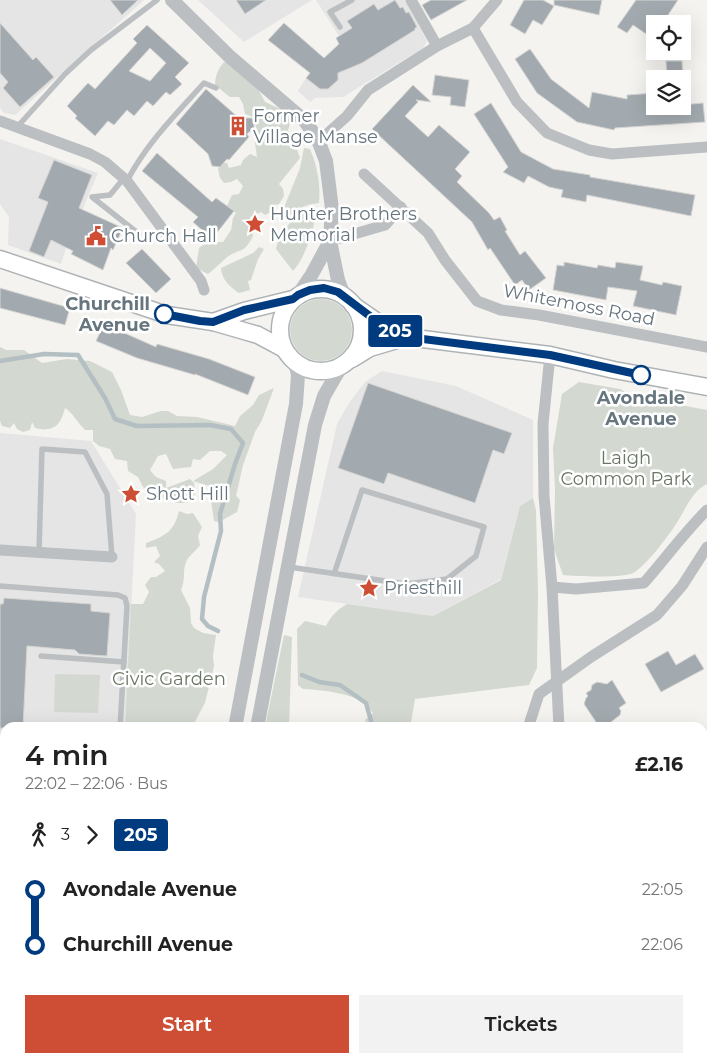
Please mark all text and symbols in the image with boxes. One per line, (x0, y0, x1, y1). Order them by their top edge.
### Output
map controls (646, 15, 691, 115)
button: locate (646, 15, 691, 60)
button: layers (646, 70, 691, 115)
place label: Former Village Manse (253, 105, 378, 148)
building icon: Former Village Manse (227, 115, 249, 137)
place label: Hunter Brothers Memorial (270, 203, 417, 246)
place icon: Hunter Brothers Memorial (244, 213, 266, 235)
public building icon: Church Hall (85, 225, 107, 247)
place label: Church Hall (111, 225, 217, 247)
street label: Whitemoss Road (501, 279, 657, 331)
place label: Churchill Avenue (65, 293, 150, 336)
marker: Churchill Avenue (154, 304, 174, 324)
line badge: 205 (366, 315, 424, 347)
text: 205 (378, 320, 412, 342)
marker: Avondale Avenue (631, 365, 651, 385)
place label: Avondale Avenue (596, 387, 685, 430)
park label: Laigh Common Park (560, 447, 692, 490)
place icon: Shott Hill (120, 483, 142, 505)
place label: Shott Hill (146, 483, 229, 505)
place icon: Priesthill (358, 577, 380, 599)
place label: Priesthill (384, 577, 462, 599)
park label: Civic Garden (112, 668, 226, 690)
text: 4 min (25, 738, 109, 772)
text: £2.16 (635, 753, 683, 776)
text: 22:02 – 22:06 · Bus (25, 774, 168, 793)
icon: walk (25, 821, 53, 849)
icon: forward (78, 821, 106, 849)
text: 205 (124, 824, 158, 846)
text: 3 (61, 825, 70, 844)
text: Avondale Avenue (63, 878, 237, 901)
text: 22:05 (642, 880, 683, 899)
text: Churchill Avenue (63, 933, 233, 956)
text: 22:06 (641, 935, 683, 954)
button: Start (25, 995, 349, 1053)
button: Tickets (359, 995, 683, 1053)

